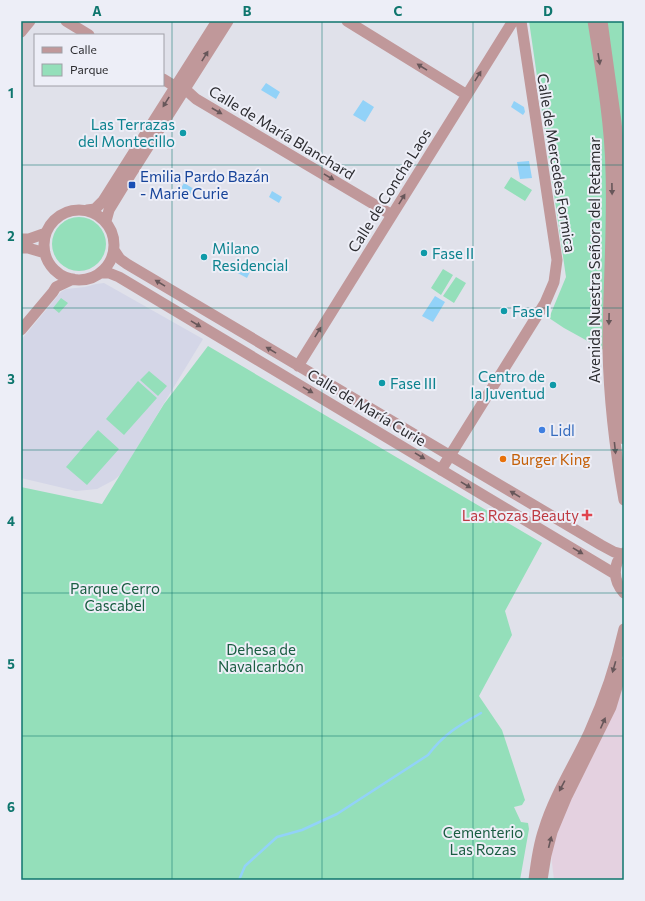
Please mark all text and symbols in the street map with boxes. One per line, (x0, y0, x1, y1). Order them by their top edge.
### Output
text: A (92, 3, 102, 19)
text: B (243, 3, 252, 19)
text: C (394, 3, 403, 19)
text: D (543, 3, 553, 19)
legend (34, 34, 164, 86)
text: Calle (70, 42, 97, 56)
one-way arrow (202, 50, 209, 62)
one-way arrow (596, 53, 602, 66)
text: Parque (70, 62, 108, 76)
one-way arrow (417, 63, 427, 71)
one-way arrow (474, 71, 482, 81)
street label: Calle de Mercedes Formica (534, 72, 580, 254)
street label: Calle de María Blanchard (206, 81, 358, 183)
text: 1 (8, 85, 14, 101)
one-way arrow (163, 96, 170, 108)
one-way arrow (211, 108, 223, 115)
place label: Las Terrazas del Montecillo (78, 115, 175, 150)
street label: Calle de Concha Laos (344, 125, 435, 255)
marker: Las Terrazas del Montecillo (178, 128, 188, 138)
street label: Avenida Nuestra Señora del Retamar (585, 137, 603, 383)
place label: Emilia Pardo Bazán - Marie Curie (140, 167, 269, 202)
one-way arrow (323, 174, 335, 181)
marker: Emilia Pardo Bazán - Marie Curie (127, 180, 137, 190)
one-way arrow (609, 183, 615, 196)
one-way arrow (398, 193, 406, 204)
text: 2 (7, 228, 15, 244)
place label: Milano Residencial (212, 239, 288, 274)
place label: Fase II (432, 244, 474, 262)
marker: Fase II (419, 248, 429, 258)
marker: Milano Residencial (199, 252, 209, 262)
one-way arrow (154, 280, 166, 287)
place label: Fase I (512, 302, 550, 320)
marker: Fase I (499, 306, 509, 316)
one-way arrow (606, 313, 612, 326)
one-way arrow (190, 320, 202, 327)
one-way arrow (314, 327, 322, 338)
one-way arrow (266, 346, 276, 354)
street label: Calle de María Curie (304, 365, 430, 450)
place label: Centro de la Juventud (471, 367, 545, 402)
text: 3 (7, 371, 15, 387)
place label: Fase III (390, 374, 436, 392)
marker: Fase III (377, 378, 387, 388)
marker: Centro de la Juventud (548, 380, 558, 390)
one-way arrow (302, 386, 314, 393)
place label: Lidl (550, 421, 575, 439)
marker: Lidl (537, 425, 547, 435)
one-way arrow (612, 442, 618, 454)
place label: Burger King (511, 450, 590, 468)
one-way arrow (414, 453, 426, 460)
marker: Burger King (498, 454, 508, 464)
one-way arrow (461, 481, 471, 489)
one-way arrow (510, 490, 520, 498)
place label: Las Rozas Beauty (462, 506, 579, 524)
marker: Las Rozas Beauty (582, 510, 592, 520)
text: 4 (7, 513, 15, 529)
one-way arrow (572, 548, 584, 555)
park label: Parque Cerro Cascabel (70, 579, 160, 614)
park label: Dehesa de Navalcarbón (218, 640, 304, 675)
text: 5 (7, 656, 15, 672)
one-way arrow (610, 661, 616, 673)
one-way arrow (600, 718, 606, 729)
one-way arrow (559, 780, 566, 792)
text: 6 (7, 799, 15, 815)
park label: Cementerio Las Rozas (443, 823, 523, 858)
one-way arrow (547, 835, 553, 848)

